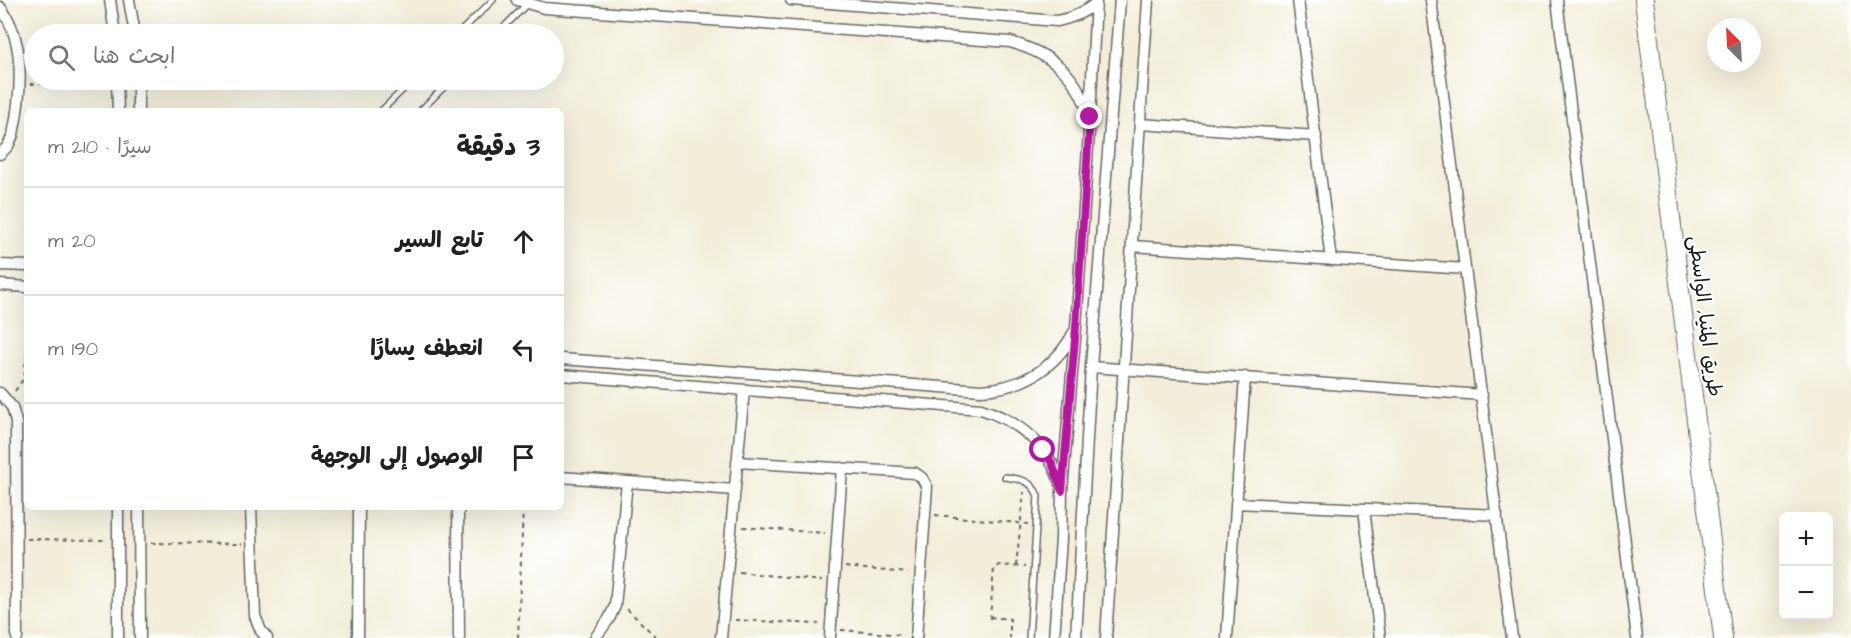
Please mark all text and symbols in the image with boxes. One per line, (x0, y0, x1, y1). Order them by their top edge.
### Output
north arrow (1707, 18, 1761, 72)
search box (24, 24, 564, 90)
icon: search (45, 41, 78, 74)
text: ابحث هنا (93, 41, 175, 72)
route end (1076, 103, 1102, 129)
text: 3 دقيقة (456, 129, 540, 165)
text: سيرًا · 210 m (48, 133, 152, 161)
text: تابع السير (396, 225, 483, 256)
icon: ahead (507, 225, 540, 258)
text: 20 m (48, 227, 96, 255)
street label: طريق المنيا, الواسطى (1681, 234, 1729, 398)
text: انعطف يسارًا (370, 333, 483, 364)
icon: left (507, 333, 540, 366)
text: 190 m (48, 335, 98, 363)
route start (1029, 436, 1055, 462)
text: الوصول إلى الوجهة (311, 441, 483, 472)
icon: arrive (507, 441, 540, 474)
map controls (1779, 512, 1833, 620)
button: + (1779, 512, 1833, 566)
button: − (1779, 566, 1833, 620)

